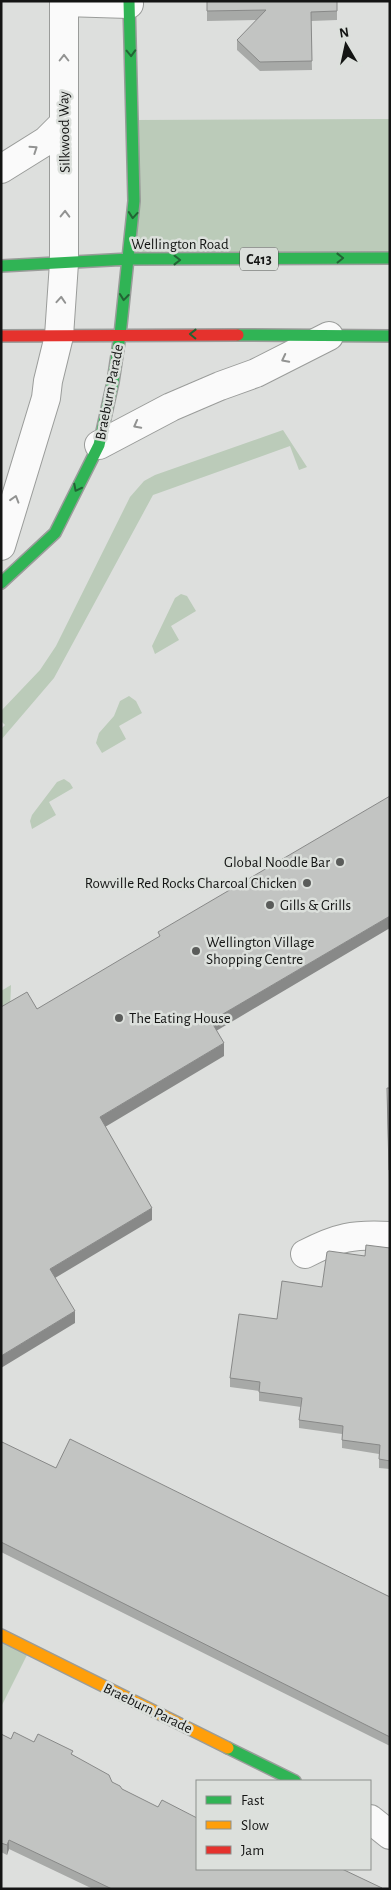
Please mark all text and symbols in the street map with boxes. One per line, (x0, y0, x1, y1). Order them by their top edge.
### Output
north arrow (321, 20, 371, 70)
text: N (338, 25, 350, 41)
one-way arrow (125, 49, 136, 57)
one-way arrow (59, 53, 69, 61)
street label: Silkwood Way (56, 90, 73, 173)
one-way arrow (29, 146, 38, 155)
one-way arrow (60, 210, 70, 218)
one-way arrow (127, 211, 138, 219)
street label: Wellington Road (131, 237, 229, 252)
road number: C413 (240, 248, 278, 270)
one-way arrow (336, 253, 344, 263)
one-way arrow (174, 255, 182, 265)
one-way arrow (119, 293, 130, 301)
one-way arrow (56, 295, 67, 303)
one-way arrow (189, 329, 197, 339)
street label: Braeburn Parade (93, 343, 126, 441)
one-way arrow (281, 352, 290, 363)
one-way arrow (133, 419, 142, 429)
one-way arrow (73, 483, 83, 492)
one-way arrow (10, 496, 20, 504)
place label: Global Noodle Bar (224, 855, 330, 870)
marker: Global Noodle Bar (334, 856, 346, 868)
place label: Rowville Red Rocks Charcoal Chicken (85, 876, 297, 891)
marker: Rowville Red Rocks Charcoal Chicken (301, 877, 313, 889)
place label: Gills & Grills (280, 898, 351, 913)
marker: Gills & Grills (264, 899, 276, 911)
place label: Wellington Village Shopping Centre (206, 935, 314, 967)
marker: Wellington Village Shopping Centre (190, 945, 202, 957)
place label: The Eating House (129, 1011, 231, 1026)
marker: The Eating House (113, 1012, 125, 1024)
street label: Braeburn Parade (101, 1680, 195, 1737)
legend (196, 1780, 371, 1870)
text: Fast (241, 1793, 265, 1808)
text: Slow (241, 1818, 269, 1833)
text: Jam (241, 1843, 264, 1858)

